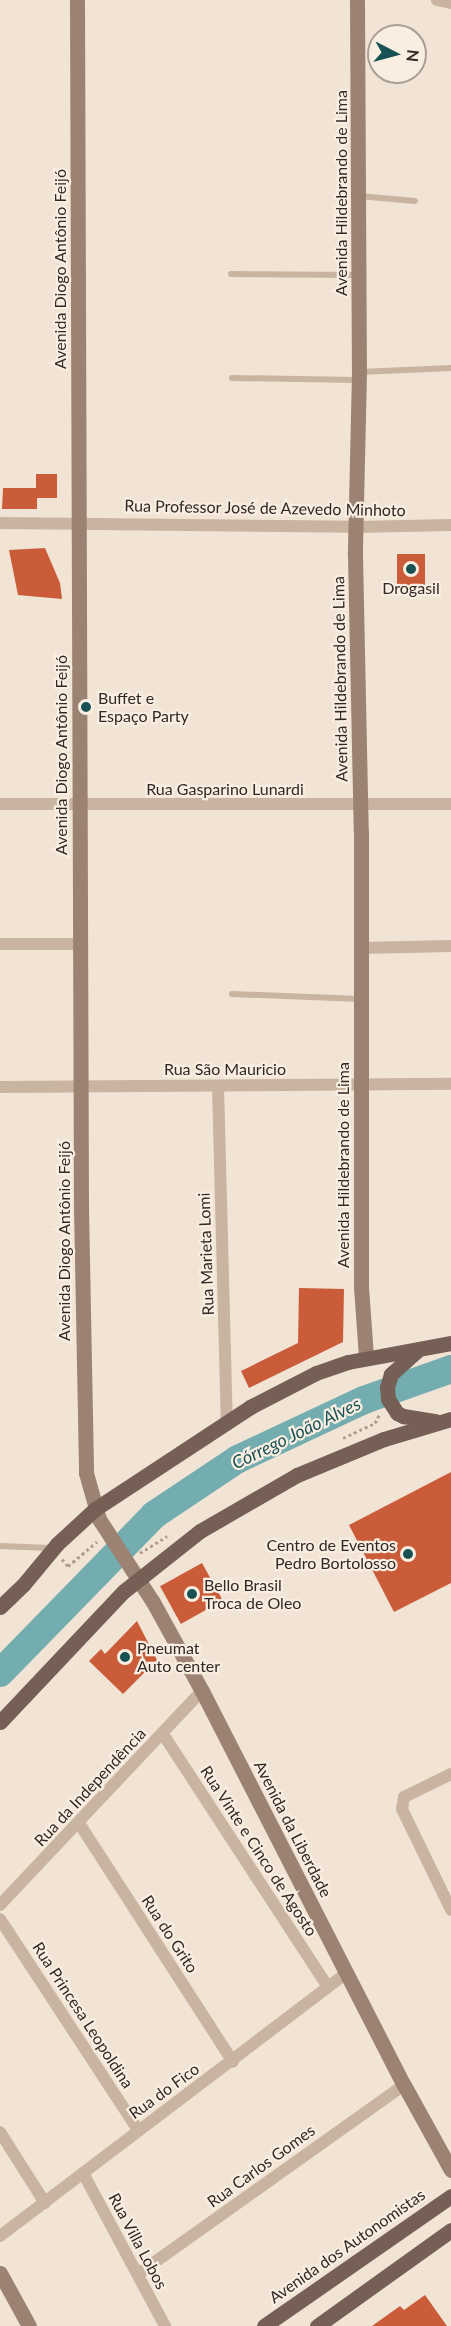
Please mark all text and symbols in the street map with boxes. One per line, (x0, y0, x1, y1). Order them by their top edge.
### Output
north arrow (367, 24, 427, 84)
text: N (403, 49, 424, 63)
street label: Avenida Hildebrando de Lima (331, 90, 351, 296)
street label: Avenida Diogo Antônio Feijó (50, 169, 70, 369)
street label: Rua Professor José de Azevedo Minhoto (124, 496, 406, 520)
marker: Drogasil (404, 562, 418, 576)
street label: Avenida Hildebrando de Lima (329, 576, 351, 782)
place label: Drogasil (382, 578, 440, 598)
street label: Avenida Diogo Antônio Feijó (51, 655, 71, 855)
place label: Buffet e Espaço Party (98, 688, 189, 726)
marker: Buffet e Espaço Party (79, 700, 93, 714)
street label: Rua Gasparino Lunardi (146, 779, 304, 799)
street label: Rua São Mauricio (164, 1059, 286, 1079)
street label: Avenida Hildebrando de Lima (333, 1062, 353, 1268)
street label: Avenida Diogo Antônio Feijó (54, 1141, 74, 1341)
street label: Rua Marieta Lomi (194, 1192, 218, 1316)
water label: Córrego João Alves (228, 1392, 364, 1474)
place label: Centro de Eventos Pedro Bortolosso (266, 1535, 396, 1573)
marker: Centro de Eventos Pedro Bortolosso (401, 1547, 415, 1561)
place label: Bello Brasil Troca de Oleo (204, 1575, 301, 1613)
marker: Bello Brasil Troca de Oleo (185, 1587, 199, 1601)
place label: Pneumat Auto center (137, 1638, 220, 1676)
marker: Pneumat Auto center (118, 1650, 132, 1664)
street label: Rua da Independência (30, 1724, 150, 1850)
street label: Avenida da Liberdade (250, 1757, 336, 1901)
street label: Rua Vinte e Cinco de Agosto (196, 1762, 322, 1940)
street label: Rua do Grito (138, 1892, 202, 1976)
street label: Rua Princesa Leopoldina (29, 1938, 137, 2092)
street label: Rua do Fico (125, 2059, 203, 2123)
street label: Rua Carlos Gomes (203, 2121, 319, 2211)
street label: Avenida dos Autonomistas (265, 2185, 429, 2307)
street label: Rua Villa Lobos (105, 2189, 171, 2293)

